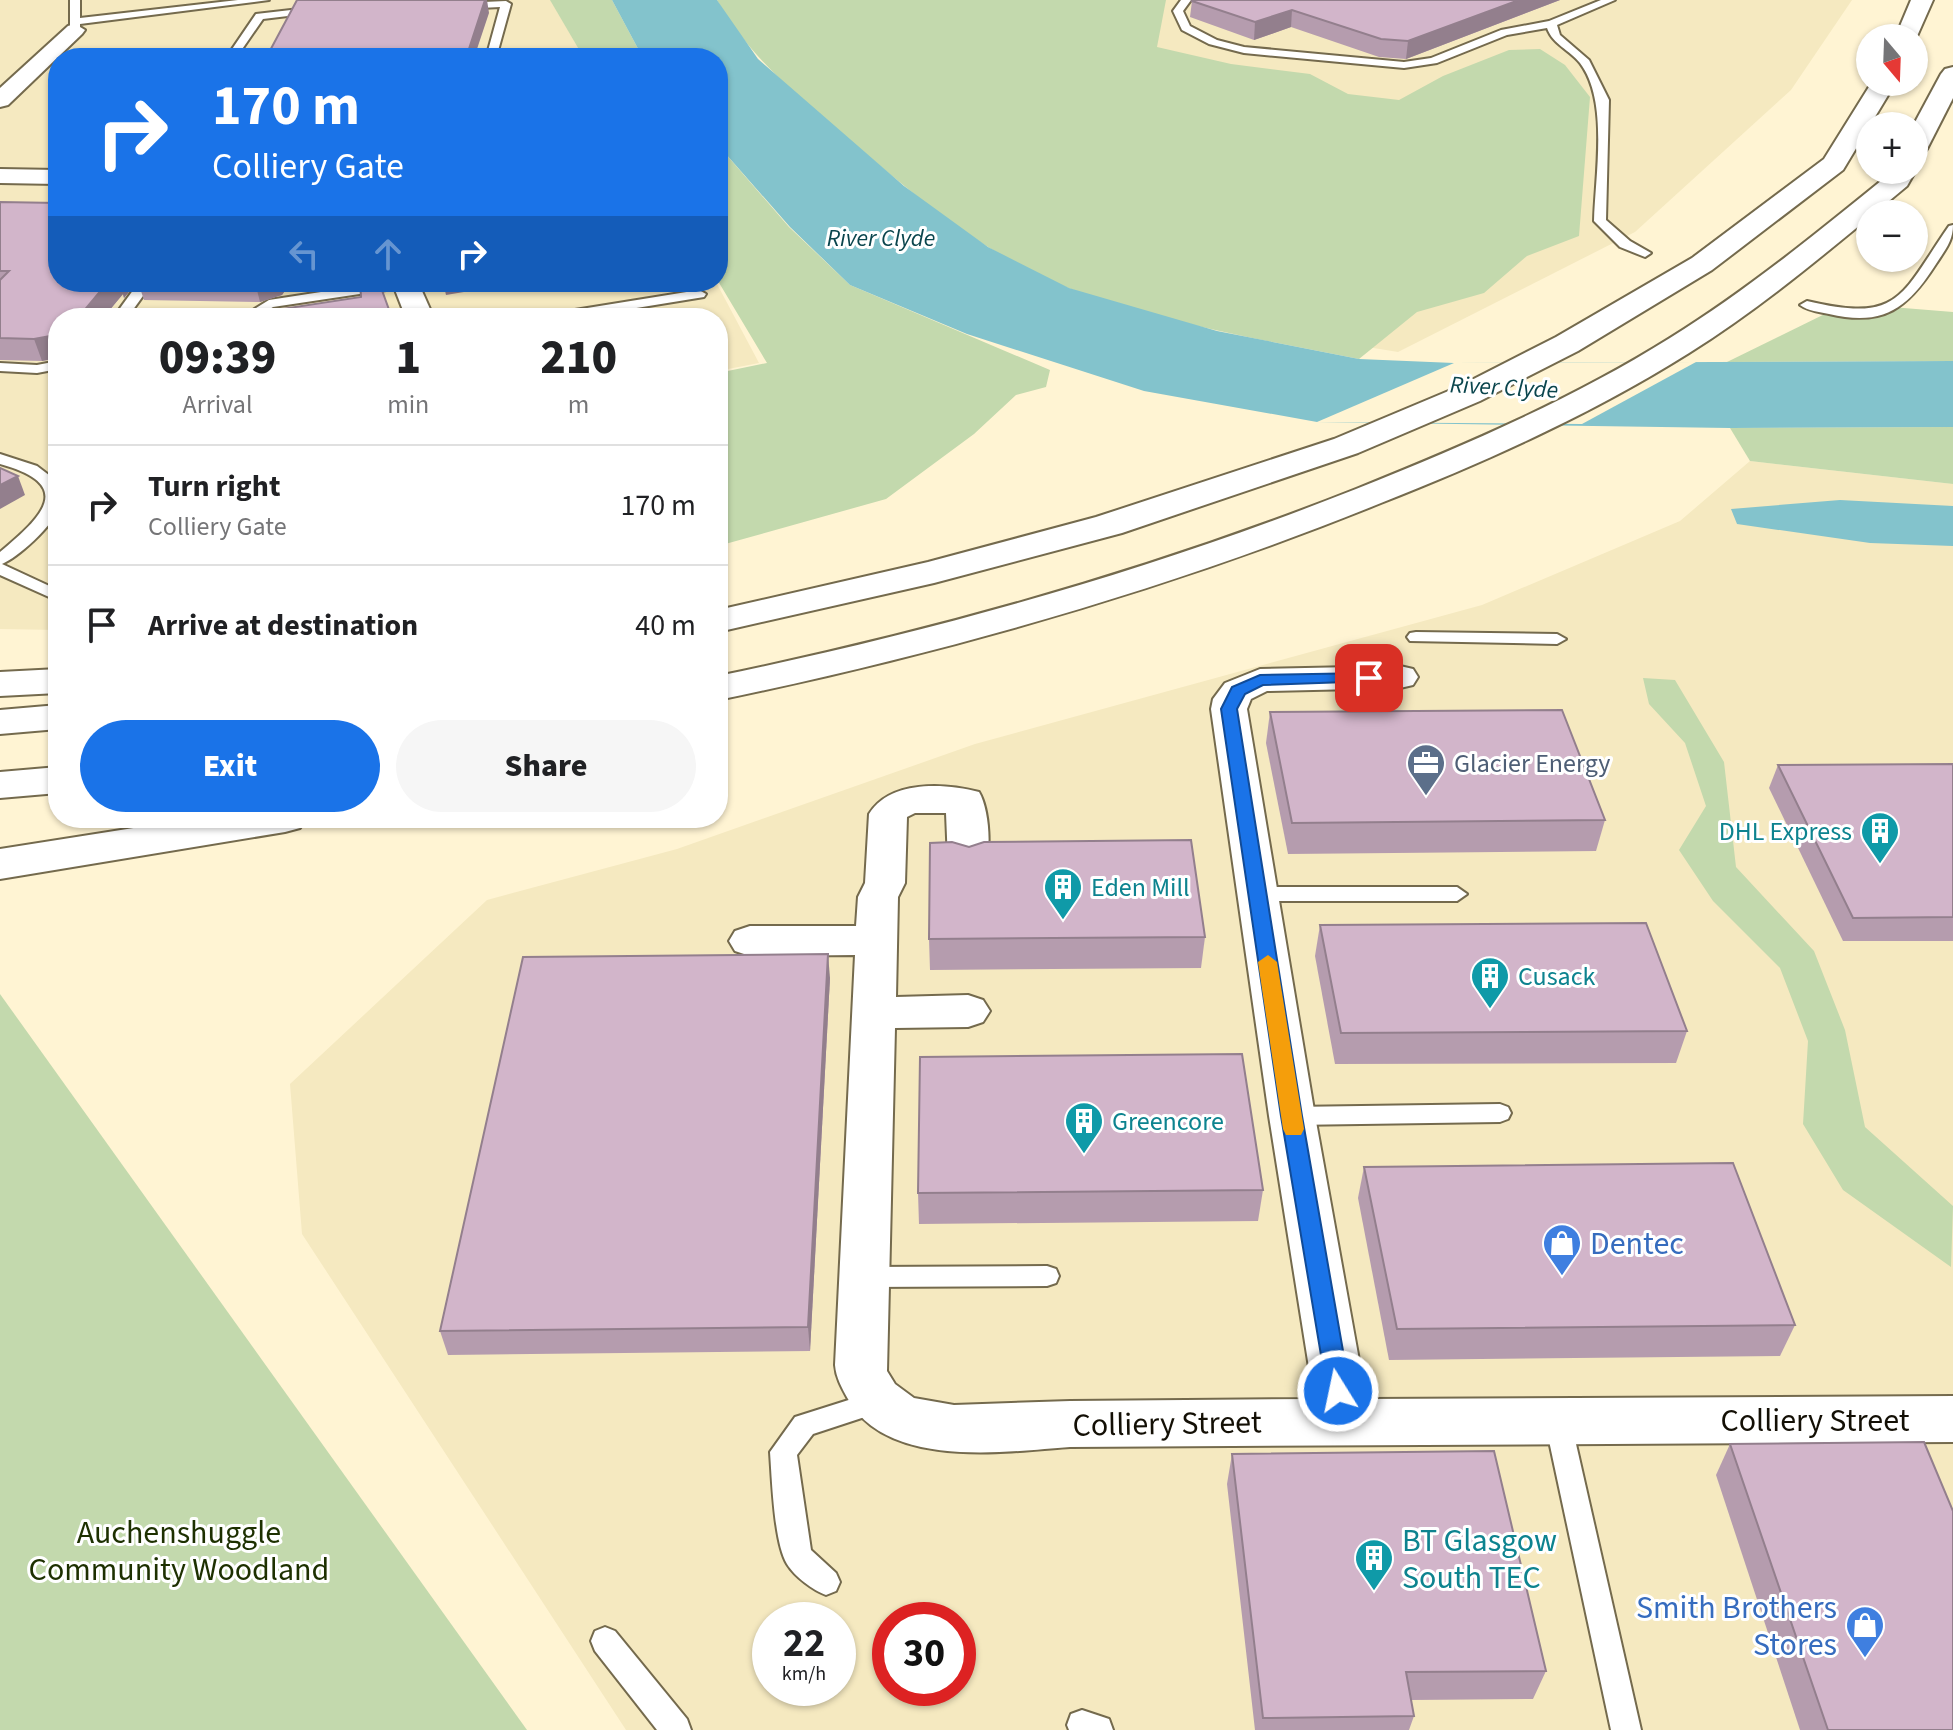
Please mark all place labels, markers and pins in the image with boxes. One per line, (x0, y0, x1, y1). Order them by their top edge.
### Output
pin (1335, 644, 1403, 712)
office icon: Glacier Energy (1405, 742, 1447, 797)
place label: Glacier Energy (1454, 745, 1610, 782)
building icon: DHL Express (1859, 810, 1901, 865)
place label: DHL Express (1719, 813, 1852, 850)
building icon: Eden Mill (1042, 866, 1084, 921)
place label: Eden Mill (1091, 869, 1190, 906)
building icon: Cusack (1469, 955, 1511, 1010)
place label: Cusack (1518, 958, 1596, 995)
building icon: Greencore (1063, 1100, 1105, 1155)
place label: Greencore (1112, 1103, 1224, 1140)
place label: Dentec (1590, 1221, 1684, 1267)
shop icon: Dentec (1541, 1222, 1583, 1277)
place label: BT Glasgow South TEC (1402, 1518, 1557, 1601)
building icon: BT Glasgow South TEC (1353, 1537, 1395, 1592)
place label: Smith Brothers Stores (1636, 1585, 1837, 1668)
shop icon: Smith Brothers Stores (1844, 1604, 1886, 1659)

